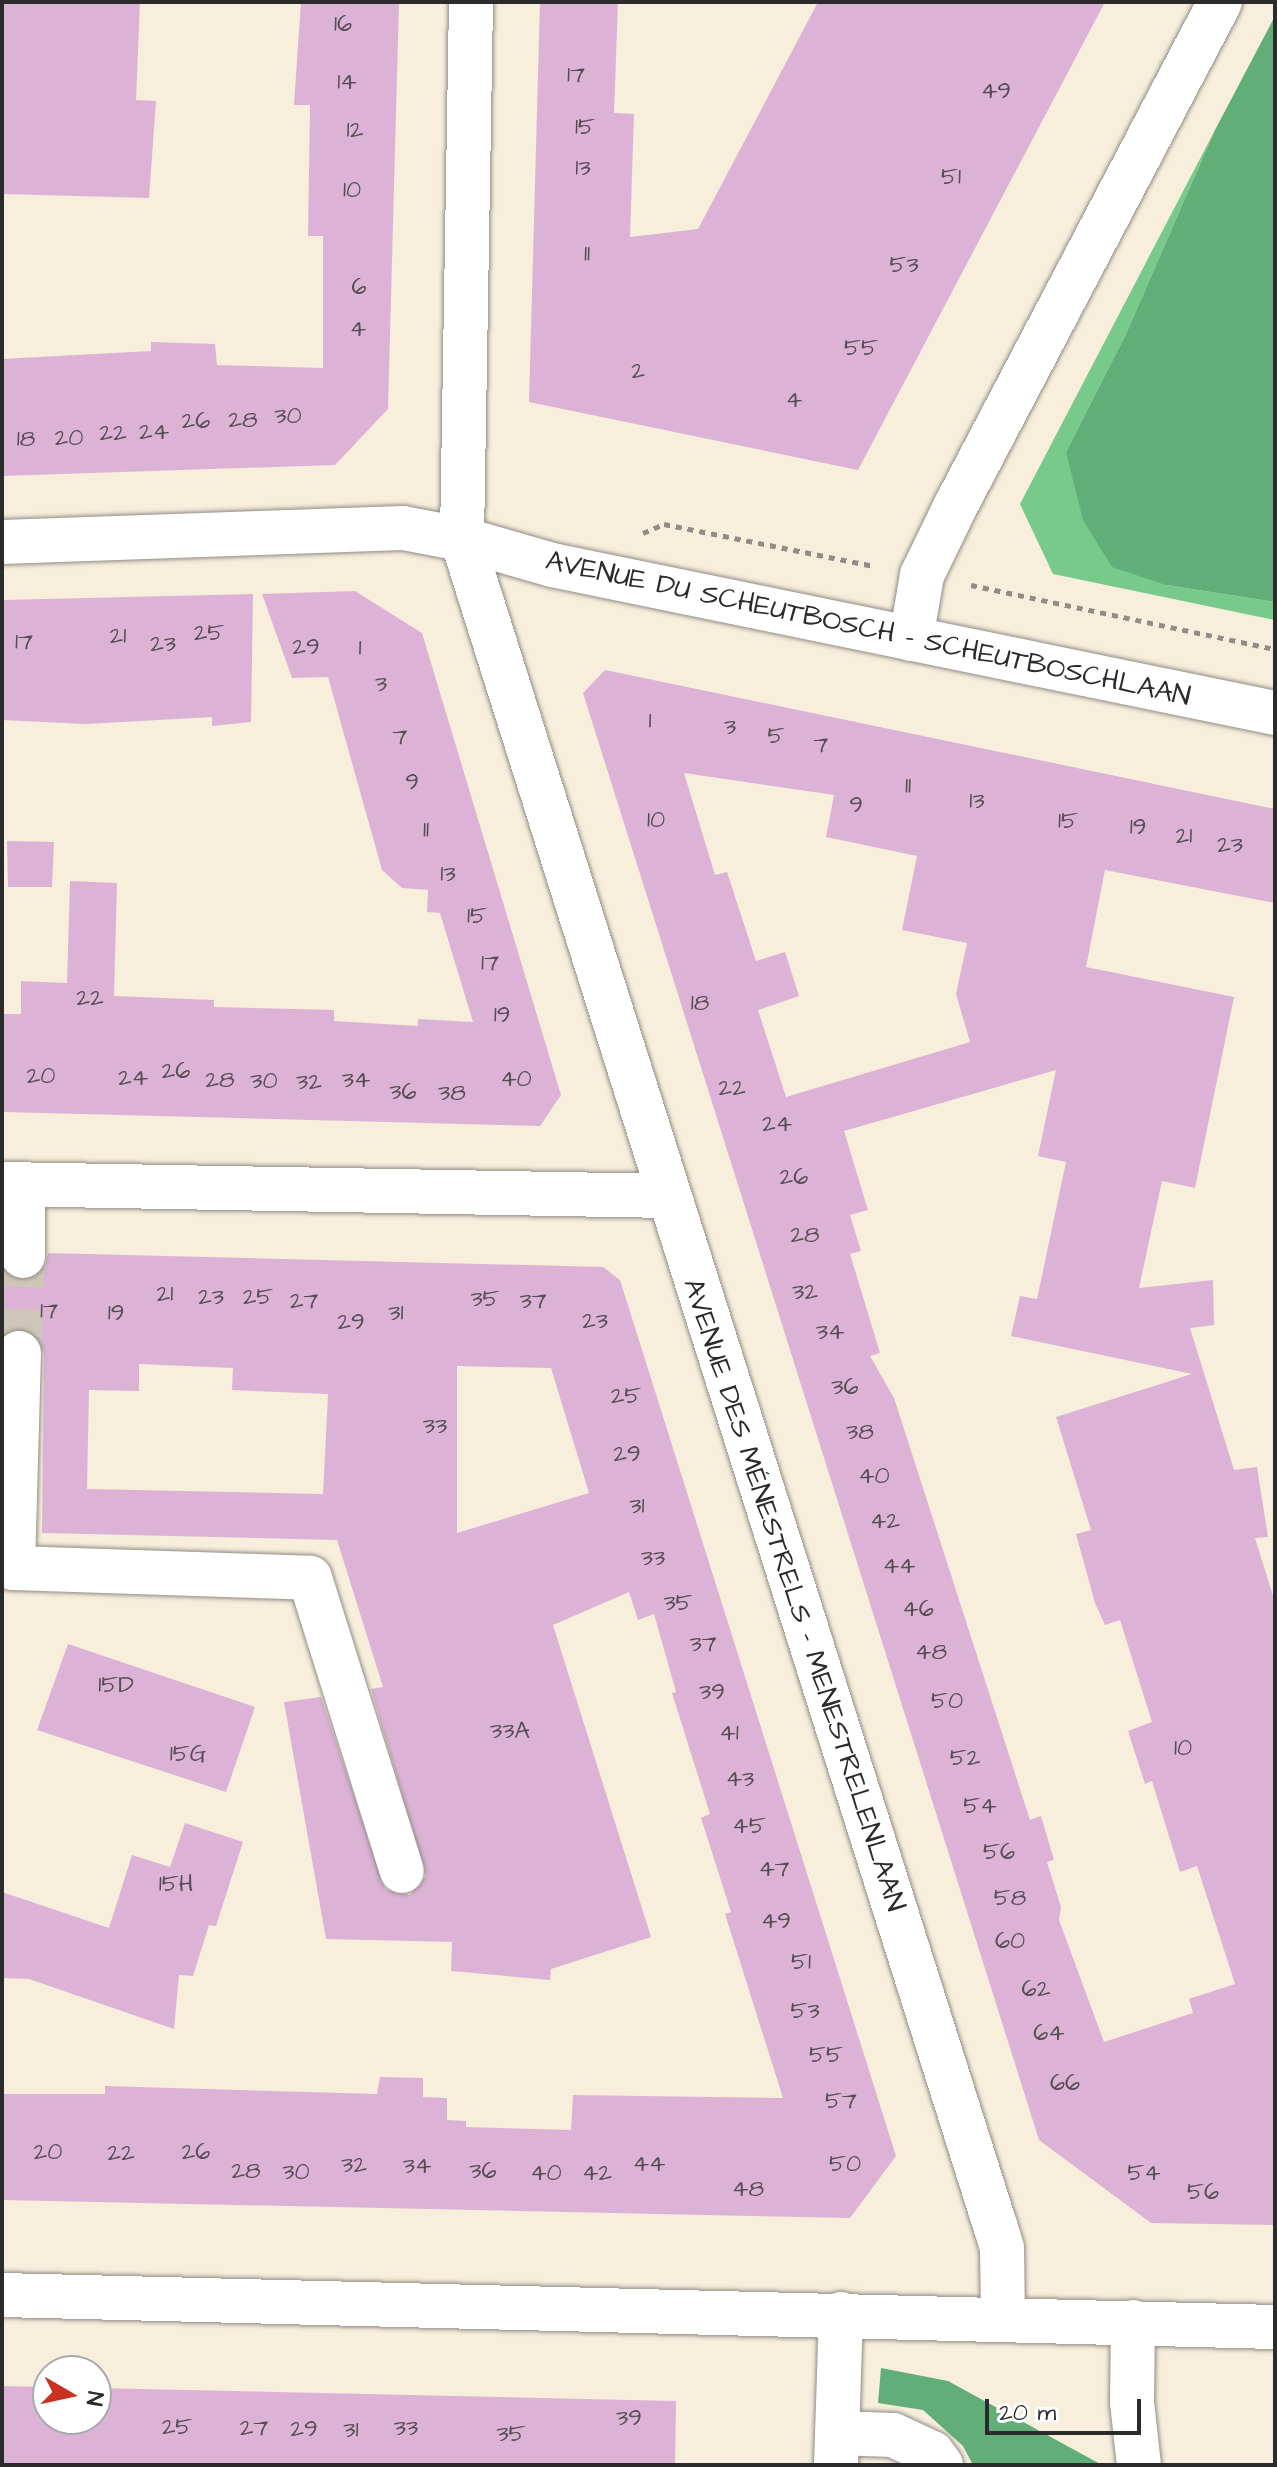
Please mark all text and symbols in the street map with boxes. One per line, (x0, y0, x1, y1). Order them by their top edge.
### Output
house number: 16 (334, 11, 352, 39)
house number: 17 (567, 62, 585, 90)
house number: 14 (337, 69, 357, 97)
house number: 49 (981, 78, 1011, 106)
house number: 15 (575, 114, 595, 142)
house number: 12 (347, 117, 363, 145)
house number: 13 (575, 155, 591, 183)
house number: 51 (941, 164, 961, 192)
house number: 10 (343, 177, 361, 205)
house number: 11 (584, 241, 590, 269)
house number: 53 (889, 252, 919, 280)
house number: 6 (351, 274, 367, 302)
house number: 4 (350, 316, 366, 344)
house number: 55 (844, 335, 878, 363)
house number: 2 (631, 358, 645, 386)
house number: 4 (786, 387, 802, 415)
house number: 30 (274, 403, 302, 431)
house number: 28 (228, 407, 258, 435)
house number: 26 (182, 408, 210, 436)
house number: 24 (139, 419, 169, 447)
house number: 22 (99, 420, 127, 448)
house number: 20 (55, 425, 83, 453)
house number: 18 (17, 426, 35, 454)
street label: AVENUE DU SCHEUTBOSCH - SCHEUTBOSCHLAAN (543, 544, 1193, 714)
house number: 25 (194, 620, 224, 648)
house number: 21 (110, 623, 126, 651)
house number: 17 (15, 629, 33, 657)
house number: 23 (150, 631, 176, 659)
house number: 29 (292, 634, 320, 662)
house number: 1 (358, 635, 362, 663)
house number: 3 (375, 671, 387, 699)
house number: 1 (648, 708, 652, 736)
house number: 3 (724, 714, 736, 742)
house number: 5 (768, 723, 784, 751)
house number: 7 (393, 724, 407, 752)
house number: 7 (814, 732, 828, 760)
house number: 9 (405, 769, 419, 797)
house number: 11 (905, 773, 911, 801)
house number: 13 (969, 788, 985, 816)
house number: 9 (849, 792, 863, 820)
house number: 10 (647, 807, 665, 835)
house number: 15 (1058, 808, 1078, 836)
house number: 19 (1130, 814, 1146, 842)
house number: 11 (423, 817, 429, 845)
house number: 21 (1176, 823, 1192, 851)
house number: 23 (1217, 832, 1243, 860)
house number: 13 (440, 861, 456, 889)
house number: 15 (467, 903, 487, 931)
house number: 17 (481, 950, 499, 978)
house number: 22 (76, 985, 104, 1013)
house number: 18 (691, 990, 709, 1018)
house number: 19 (494, 1002, 510, 1030)
house number: 26 (162, 1058, 190, 1086)
house number: 20 (27, 1063, 55, 1091)
house number: 24 (118, 1065, 148, 1093)
house number: 40 (500, 1066, 532, 1094)
house number: 28 (205, 1067, 235, 1095)
house number: 34 (342, 1067, 370, 1095)
house number: 30 (250, 1068, 278, 1096)
house number: 32 (296, 1069, 322, 1097)
house number: 22 (718, 1075, 746, 1103)
house number: 36 (389, 1079, 417, 1107)
house number: 38 (438, 1080, 466, 1108)
house number: 24 (762, 1111, 792, 1139)
house number: 26 (780, 1164, 808, 1192)
house number: 28 (790, 1222, 820, 1250)
street label: AVENUE DES MÉNESTRELS - MENESTRELENLAAN (676, 1274, 912, 1916)
house number: 32 (792, 1279, 818, 1307)
house number: 21 (157, 1281, 173, 1309)
house number: 23 (198, 1284, 224, 1312)
house number: 25 (243, 1284, 273, 1312)
house number: 35 (470, 1286, 500, 1314)
house number: 27 (290, 1288, 318, 1316)
house number: 37 (520, 1288, 546, 1316)
house number: 17 (40, 1298, 58, 1326)
house number: 19 (108, 1300, 124, 1328)
house number: 31 (388, 1300, 404, 1328)
house number: 23 (582, 1308, 608, 1336)
house number: 29 (337, 1309, 365, 1337)
house number: 34 (816, 1319, 844, 1347)
house number: 36 (831, 1374, 859, 1402)
house number: 25 (611, 1383, 641, 1411)
house number: 33 (423, 1413, 447, 1441)
house number: 38 (846, 1419, 874, 1447)
house number: 29 (613, 1441, 641, 1469)
house number: 40 (858, 1463, 890, 1491)
house number: 31 (629, 1493, 645, 1521)
house number: 42 (870, 1508, 900, 1536)
house number: 33 (641, 1545, 665, 1573)
house number: 44 (883, 1553, 915, 1581)
house number: 35 (663, 1590, 693, 1618)
house number: 46 (902, 1596, 934, 1624)
house number: 37 (690, 1631, 716, 1659)
house number: 48 (915, 1639, 947, 1667)
house number: 15D (98, 1672, 134, 1700)
house number: 39 (699, 1679, 725, 1707)
house number: 50 (931, 1688, 963, 1716)
house number: 33A (490, 1718, 530, 1746)
house number: 41 (719, 1720, 739, 1748)
house number: 10 (1174, 1735, 1192, 1763)
house number: 15G (170, 1741, 206, 1769)
house number: 52 (950, 1745, 980, 1773)
house number: 43 (726, 1766, 754, 1794)
house number: 54 (963, 1793, 997, 1821)
house number: 45 (732, 1813, 766, 1841)
house number: 56 (983, 1839, 1015, 1867)
house number: 47 (758, 1856, 790, 1884)
house number: 15H (159, 1871, 193, 1899)
house number: 58 (994, 1885, 1026, 1913)
house number: 49 (761, 1908, 791, 1936)
house number: 60 (995, 1928, 1025, 1956)
house number: 51 (791, 1949, 811, 1977)
house number: 62 (1022, 1976, 1050, 2004)
house number: 53 (790, 1998, 820, 2026)
house number: 64 (1033, 2020, 1065, 2048)
house number: 55 (809, 2042, 843, 2070)
house number: 66 (1050, 2070, 1080, 2098)
house number: 57 (825, 2088, 857, 2116)
house number: 20 (34, 2139, 62, 2167)
house number: 26 (182, 2139, 210, 2167)
house number: 22 (107, 2140, 135, 2168)
house number: 44 (633, 2151, 665, 2179)
house number: 50 (829, 2151, 861, 2179)
house number: 32 (341, 2152, 367, 2180)
house number: 34 (403, 2153, 431, 2181)
house number: 28 (231, 2158, 261, 2186)
house number: 36 (469, 2158, 497, 2186)
house number: 30 (282, 2159, 310, 2187)
house number: 40 (530, 2160, 562, 2188)
house number: 42 (582, 2160, 612, 2188)
house number: 54 (1127, 2160, 1161, 2188)
house number: 48 (732, 2176, 764, 2204)
house number: 56 (1187, 2179, 1219, 2207)
north arrow (32, 2355, 112, 2435)
scale bar (989, 2383, 1145, 2433)
text: N (78, 2389, 111, 2408)
text: 20 m (999, 2396, 1056, 2430)
house number: 39 (616, 2405, 642, 2433)
house number: 25 (162, 2414, 192, 2442)
house number: 27 (240, 2415, 268, 2443)
house number: 33 (394, 2415, 418, 2443)
house number: 29 (290, 2416, 318, 2444)
house number: 31 (343, 2417, 359, 2445)
house number: 35 (496, 2421, 526, 2449)

